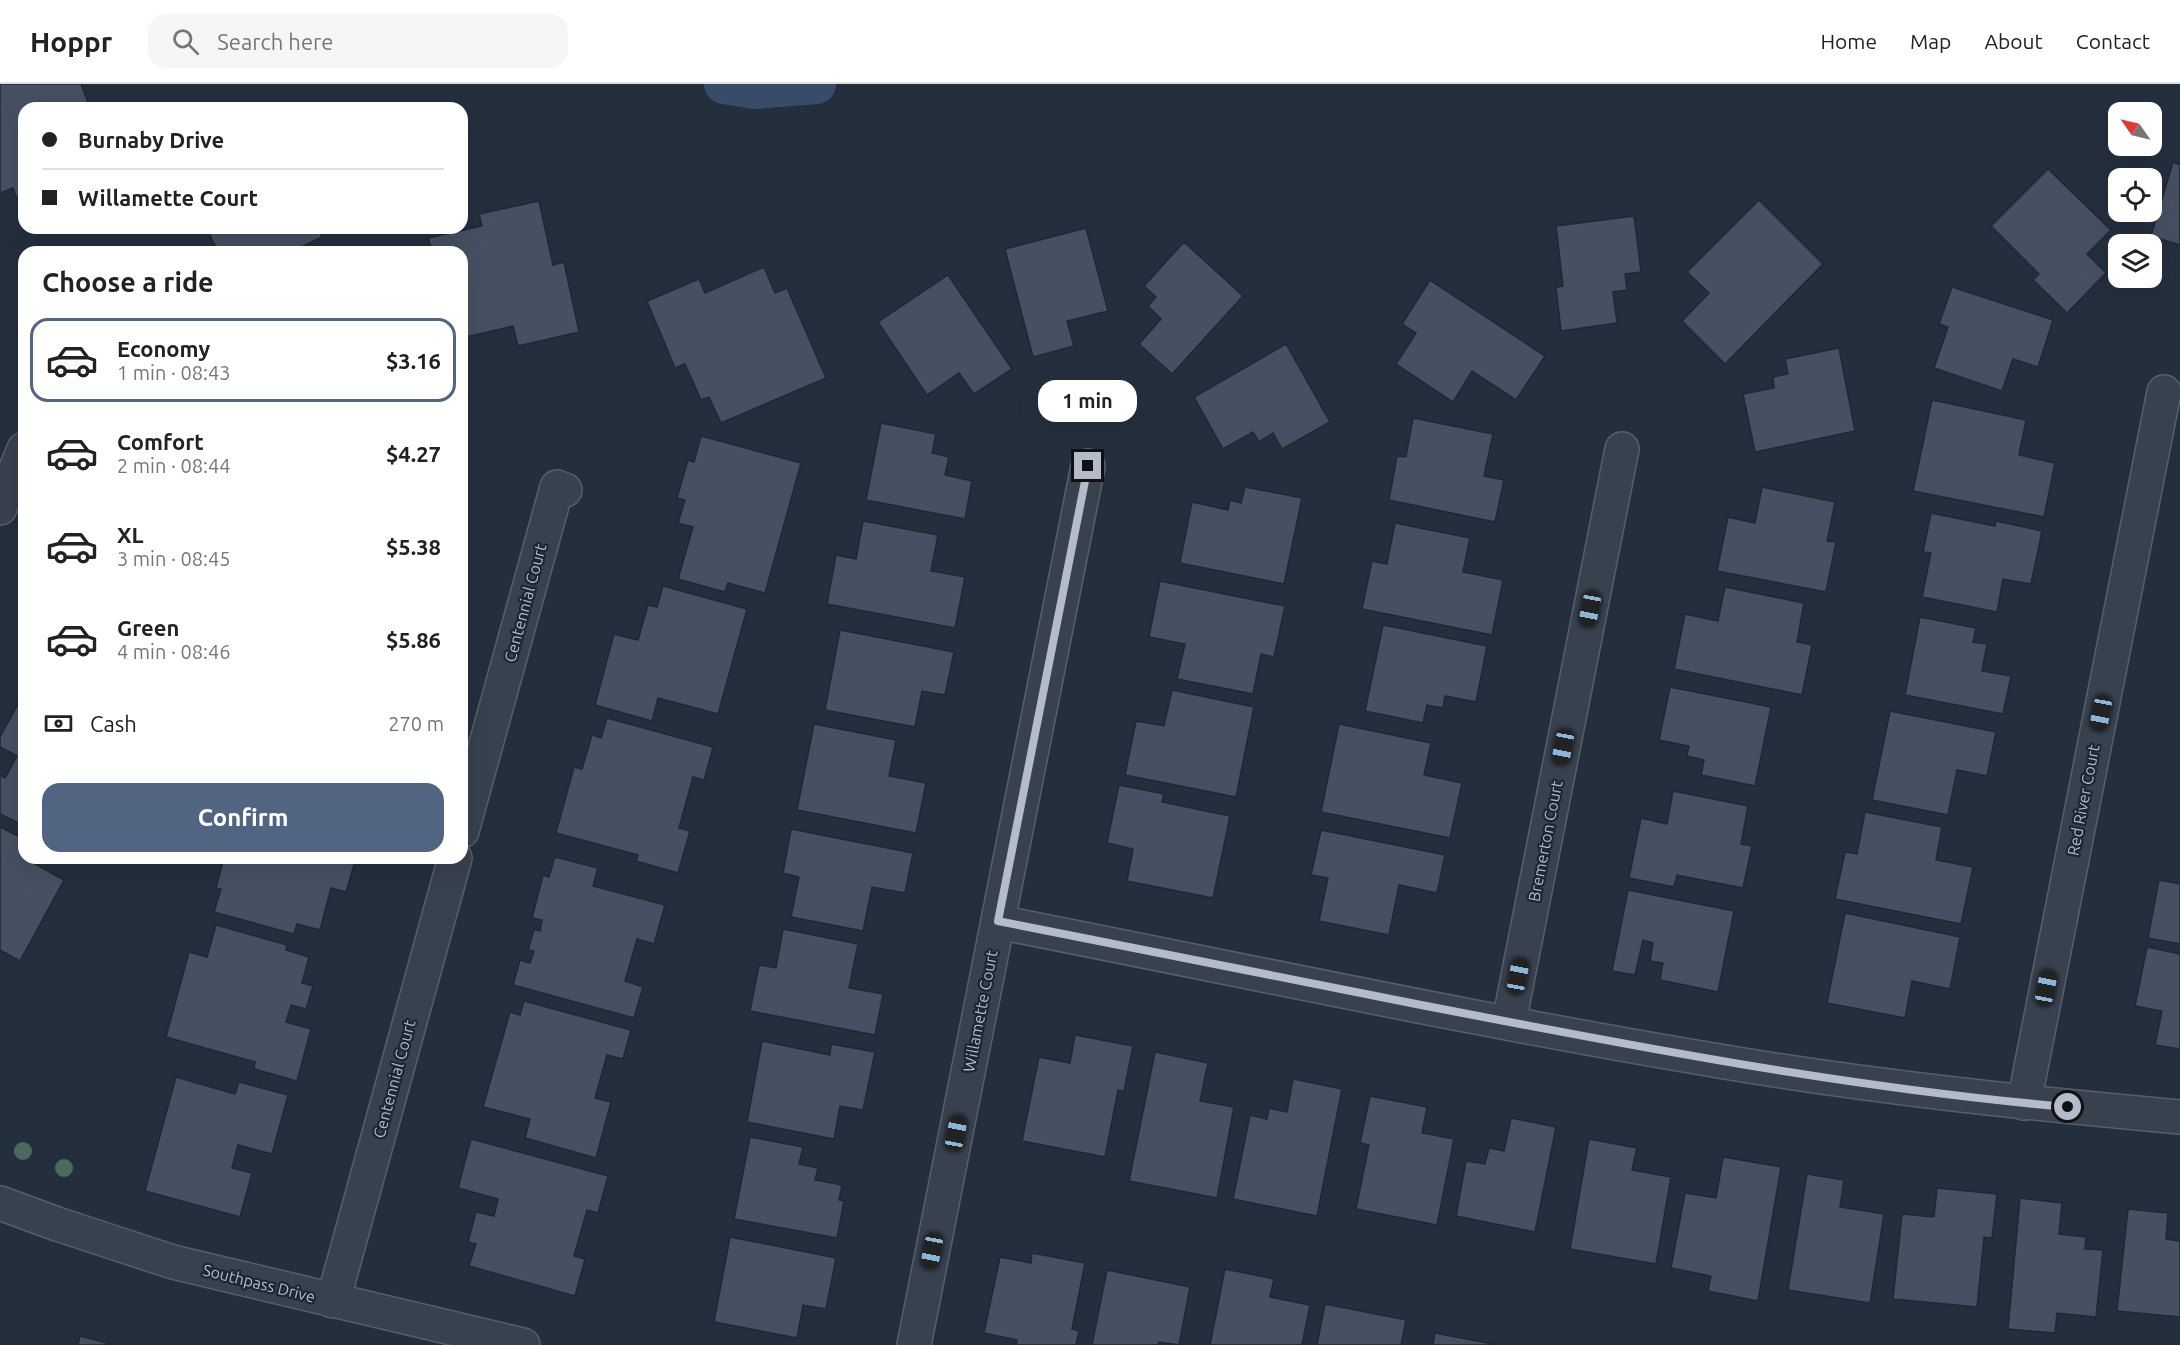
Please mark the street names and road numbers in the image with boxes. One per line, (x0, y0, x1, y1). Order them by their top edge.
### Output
street label: Centennial Court (501, 541, 550, 664)
street label: Red River Court (2063, 742, 2103, 857)
street label: Bremerton Court (1524, 778, 1566, 903)
street label: Willamette Court (959, 948, 1001, 1074)
street label: Centennial Court (370, 1017, 419, 1140)
street label: Southpass Drive (201, 1260, 317, 1306)

